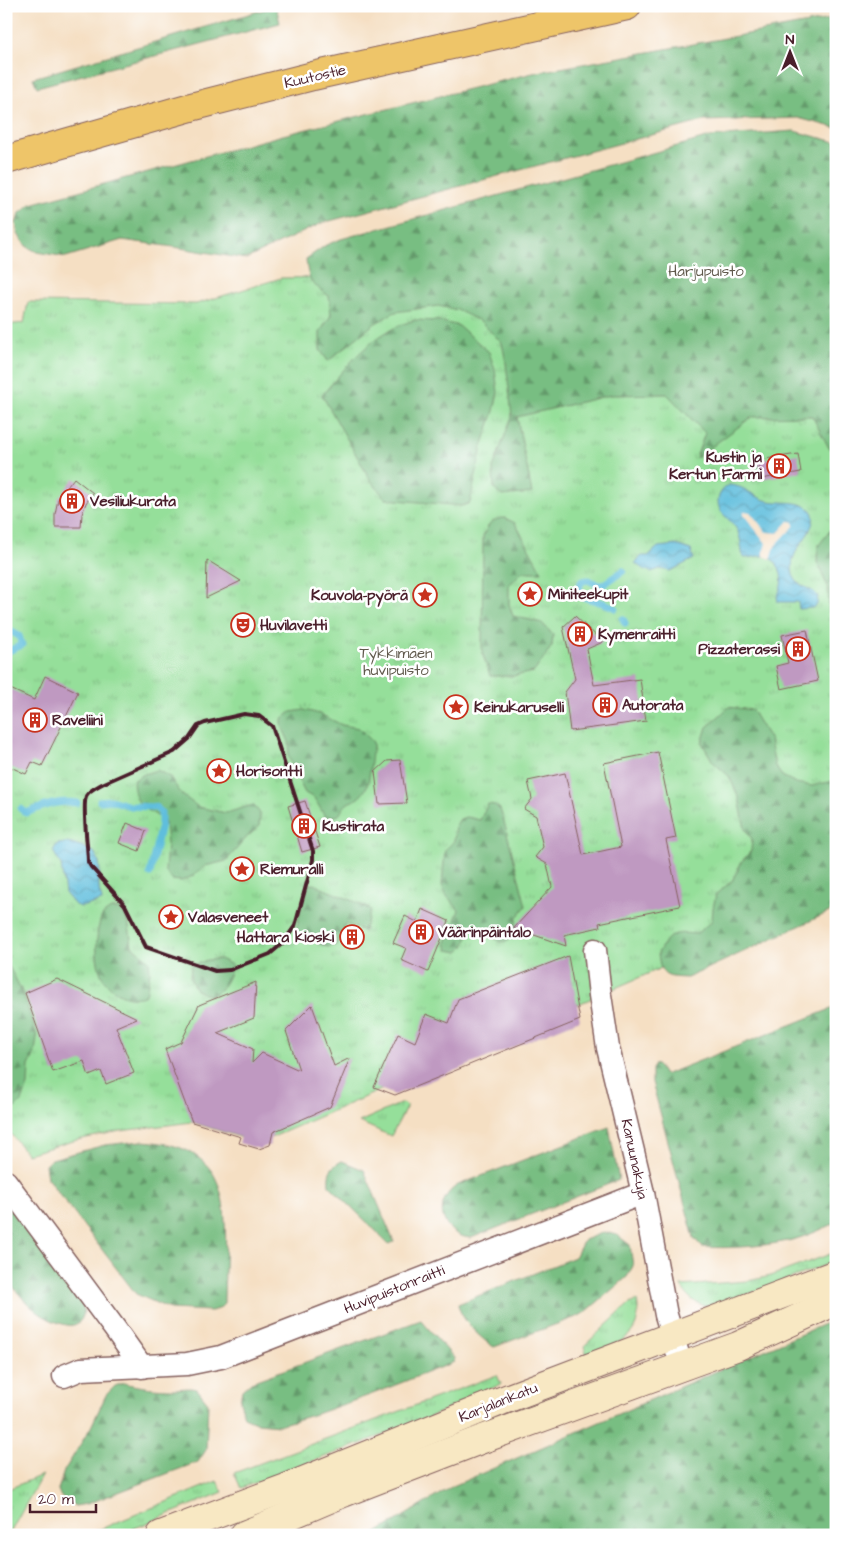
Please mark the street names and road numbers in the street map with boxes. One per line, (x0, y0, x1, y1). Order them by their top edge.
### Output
street label: Kuutostie (282, 59, 348, 94)
street label: Kanuunakuja (616, 1117, 653, 1202)
street label: Huvipuistonraitti (341, 1259, 448, 1319)
street label: Karjalankatu (456, 1377, 541, 1428)

